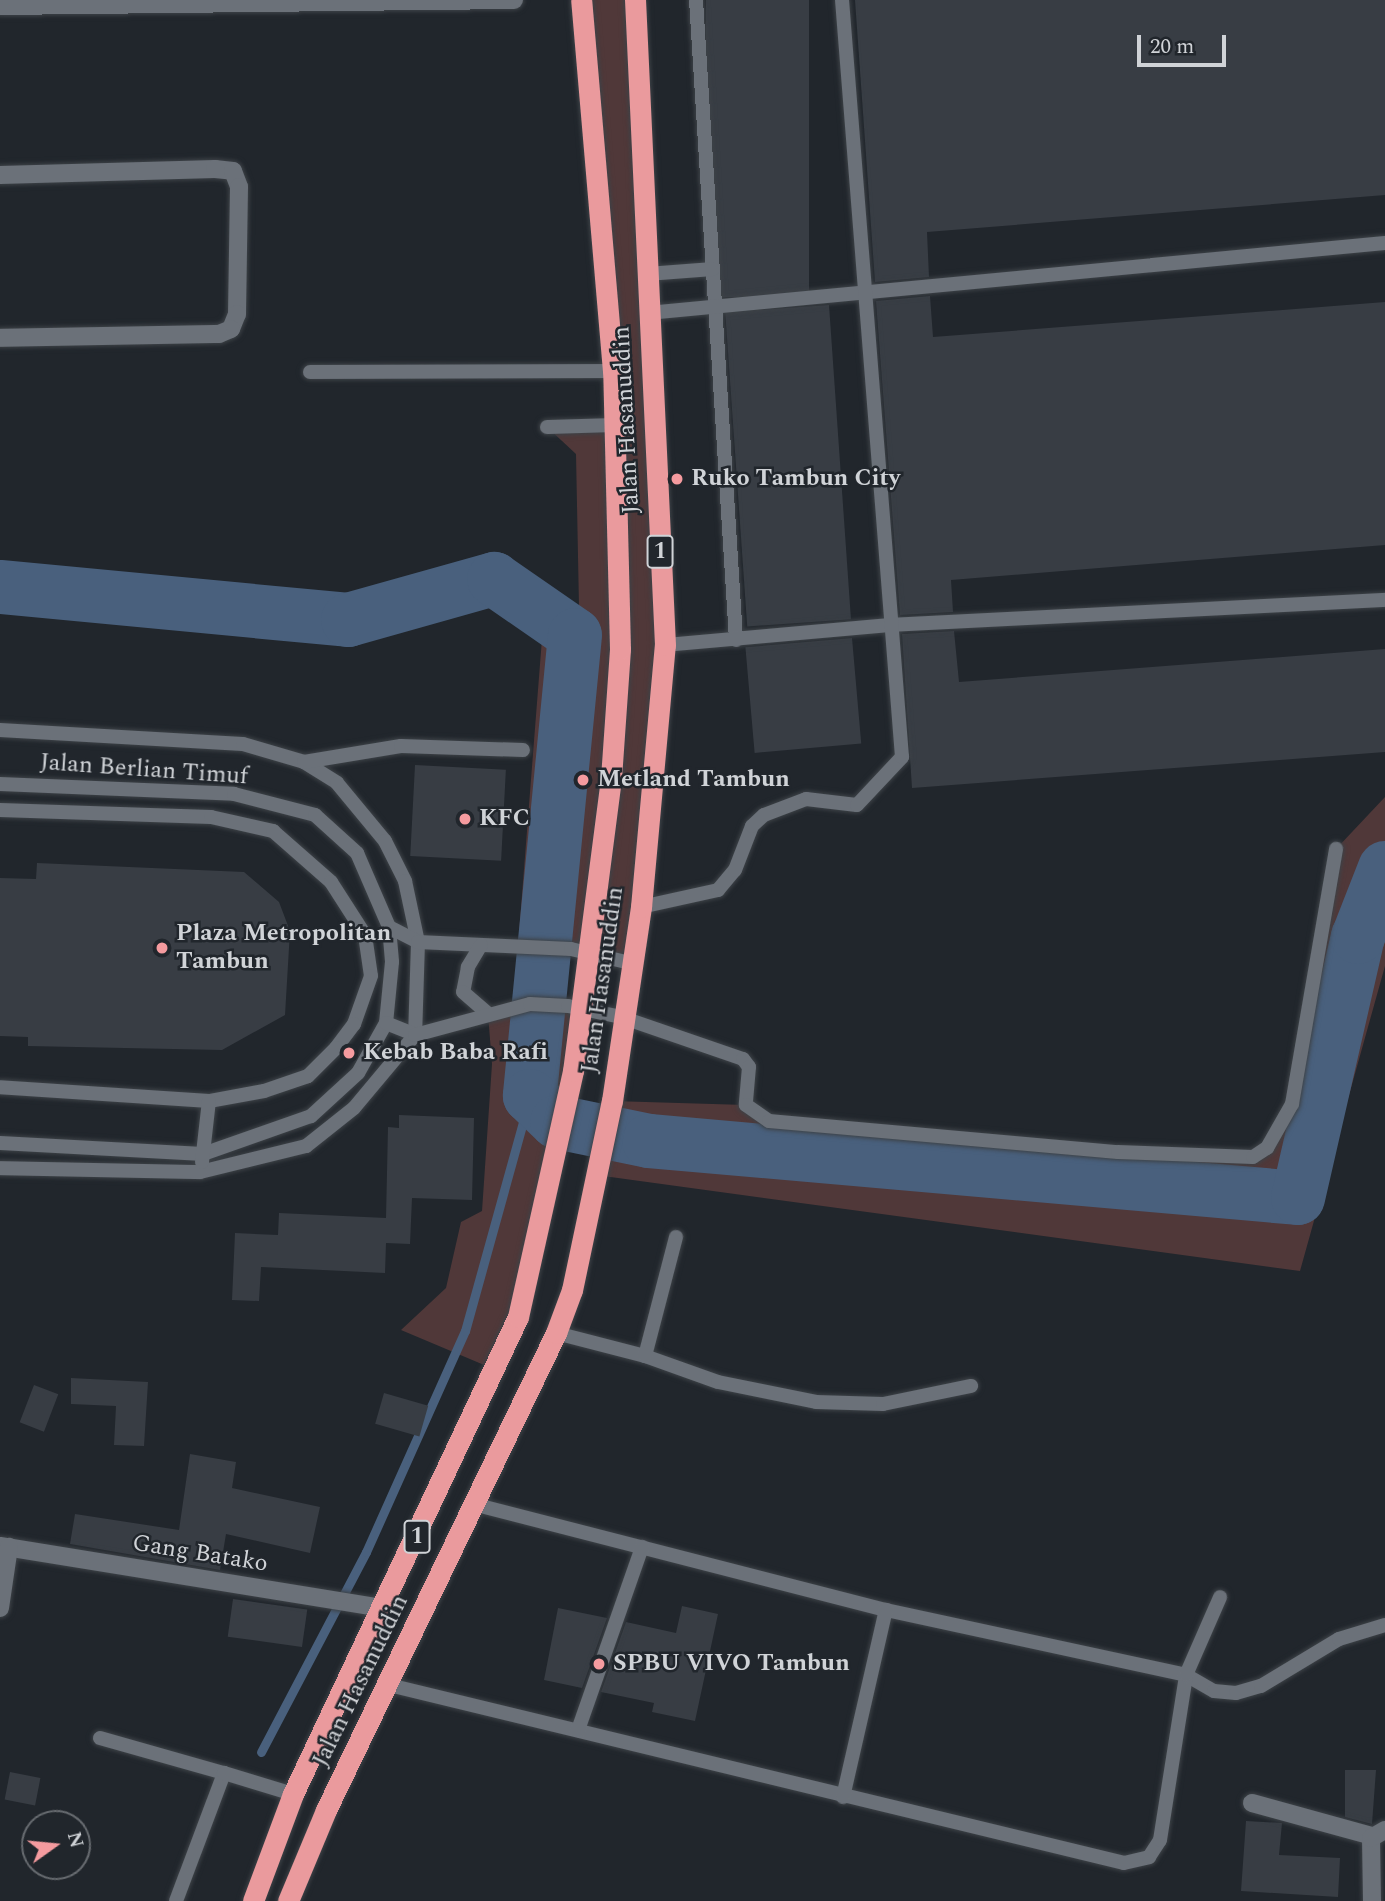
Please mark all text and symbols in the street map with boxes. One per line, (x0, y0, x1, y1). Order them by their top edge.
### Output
scale bar (1140, 21, 1229, 65)
text: 20 m (1150, 31, 1194, 63)
street label: Jalan Hasanuddin (608, 325, 646, 515)
place label: Ruko Tambun City (691, 465, 900, 493)
marker: Ruko Tambun City (669, 471, 685, 487)
road number: 1 (646, 532, 674, 572)
street label: Jalan Berlian Timuf (39, 748, 249, 792)
place label: Metland Tambun (597, 766, 790, 794)
marker: Metland Tambun (575, 772, 591, 788)
place label: KFC (479, 805, 530, 833)
marker: KFC (457, 811, 473, 827)
street label: Jalan Hasanuddin (576, 885, 630, 1075)
place label: Plaza Metropolitan Tambun (176, 920, 391, 976)
marker: Plaza Metropolitan Tambun (154, 940, 170, 956)
place label: Kebab Baba Rafi (363, 1039, 548, 1067)
marker: Kebab Baba Rafi (341, 1045, 357, 1061)
road number: 1 (403, 1518, 431, 1556)
street label: Gang Batako (130, 1529, 270, 1579)
street label: Jalan Hasanuddin (307, 1590, 415, 1772)
place label: SPBU VIVO Tambun (613, 1650, 850, 1678)
marker: SPBU VIVO Tambun (591, 1656, 607, 1672)
north arrow (21, 1810, 91, 1880)
text: N (59, 1829, 91, 1851)

